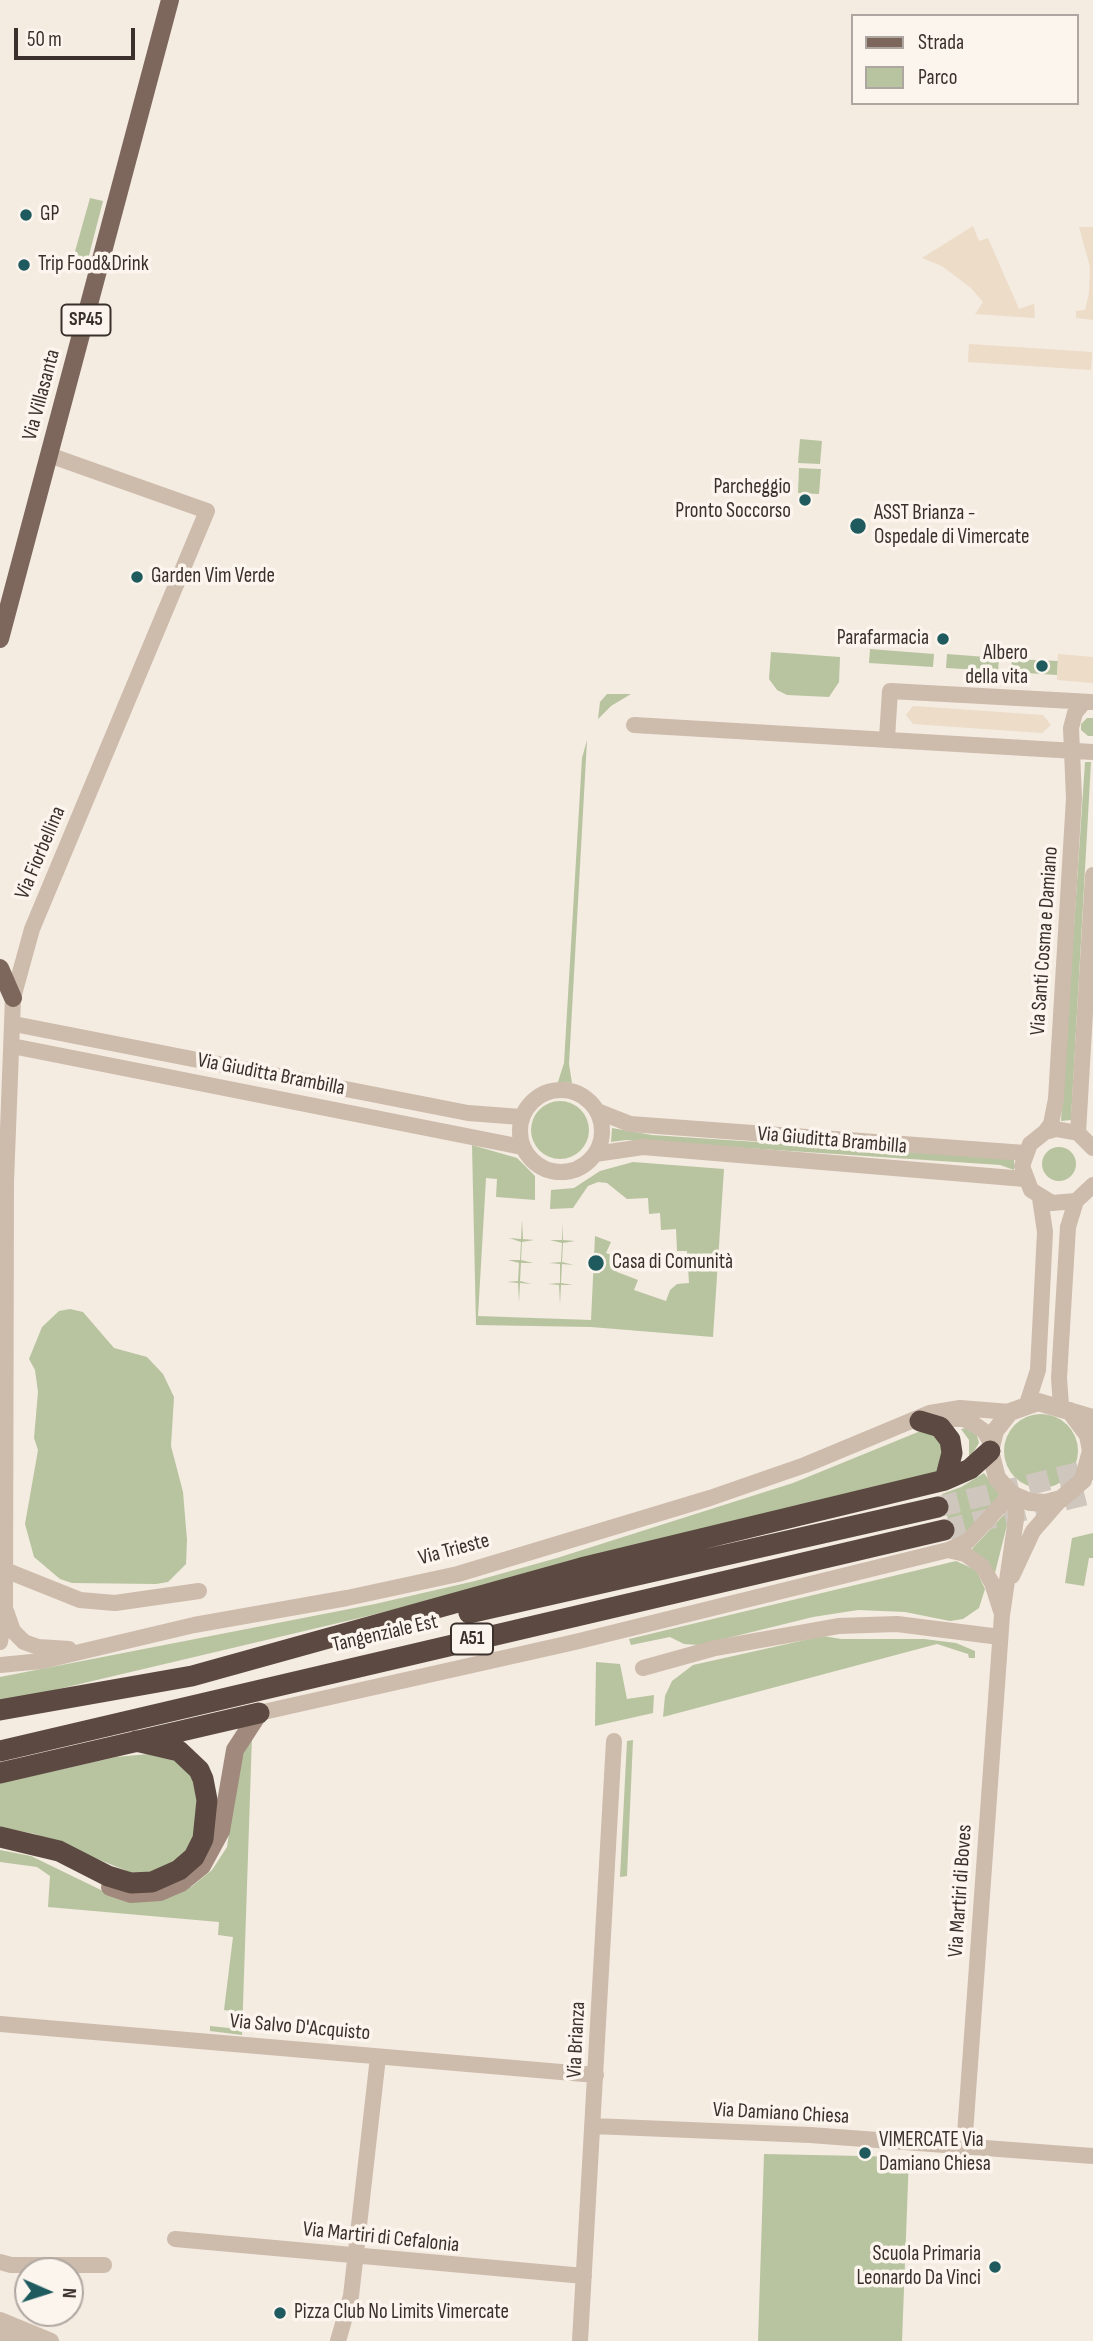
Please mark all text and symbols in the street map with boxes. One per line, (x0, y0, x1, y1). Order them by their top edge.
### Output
scale bar (18, 14, 138, 58)
legend (852, 14, 1079, 105)
text: 50 m (27, 27, 62, 52)
text: Strada (918, 30, 964, 55)
text: Parco (918, 65, 957, 90)
place label: GP (40, 202, 59, 228)
marker: GP (18, 207, 34, 223)
place label: Trip Food&Drink (38, 252, 149, 278)
marker: Trip Food&Drink (16, 257, 32, 273)
road number: SP45 (62, 304, 110, 336)
street label: Via Villasanta (18, 347, 66, 443)
place label: Parcheggio Pronto Soccorso (675, 475, 791, 525)
marker: Parcheggio Pronto Soccorso (797, 492, 813, 508)
place label: ASST Brianza - Ospedale di Vimercate (874, 501, 1029, 551)
marker: ASST Brianza - Ospedale di Vimercate (848, 516, 868, 536)
place label: Garden Vim Verde (151, 564, 275, 590)
marker: Garden Vim Verde (129, 569, 145, 585)
place label: Parafarmacia (837, 626, 929, 652)
marker: Parafarmacia (935, 631, 951, 647)
place label: Albero della vita (965, 641, 1028, 691)
marker: Albero della vita (1034, 658, 1050, 674)
street label: Via Fiorbellina (10, 803, 72, 903)
street label: Via Santi Cosma e Damiano (1026, 846, 1064, 1036)
street label: Via Giuditta Brambilla (195, 1048, 347, 1102)
street label: Via Giuditta Brambilla (756, 1122, 908, 1160)
place label: Casa di Comunità (612, 1250, 733, 1276)
marker: Casa di Comunità (586, 1253, 606, 1273)
street label: Via Trieste (416, 1528, 492, 1572)
street label: Tangenziale Est (330, 1610, 440, 1658)
road number: A51 (451, 1624, 493, 1654)
street label: Via Martiri di Boves (944, 1824, 978, 1958)
street label: Via Brianza (562, 2001, 592, 2079)
street label: Via Salvo D'Acquisto (229, 2009, 371, 2047)
street label: Via Damiano Chiesa (712, 2098, 850, 2130)
place label: VIMERCATE Via Damiano Chiesa (879, 2128, 991, 2178)
marker: VIMERCATE Via Damiano Chiesa (857, 2145, 873, 2161)
street label: Via Martiri di Cefalonia (302, 2217, 460, 2259)
place label: Scuola Primaria Leonardo Da Vinci (856, 2242, 981, 2292)
north arrow (14, 2257, 84, 2327)
marker: Scuola Primaria Leonardo Da Vinci (987, 2259, 1003, 2275)
text: N (57, 2287, 80, 2299)
place label: Pizza Club No Limits Vimercate (294, 2300, 509, 2326)
marker: Pizza Club No Limits Vimercate (272, 2305, 288, 2321)

